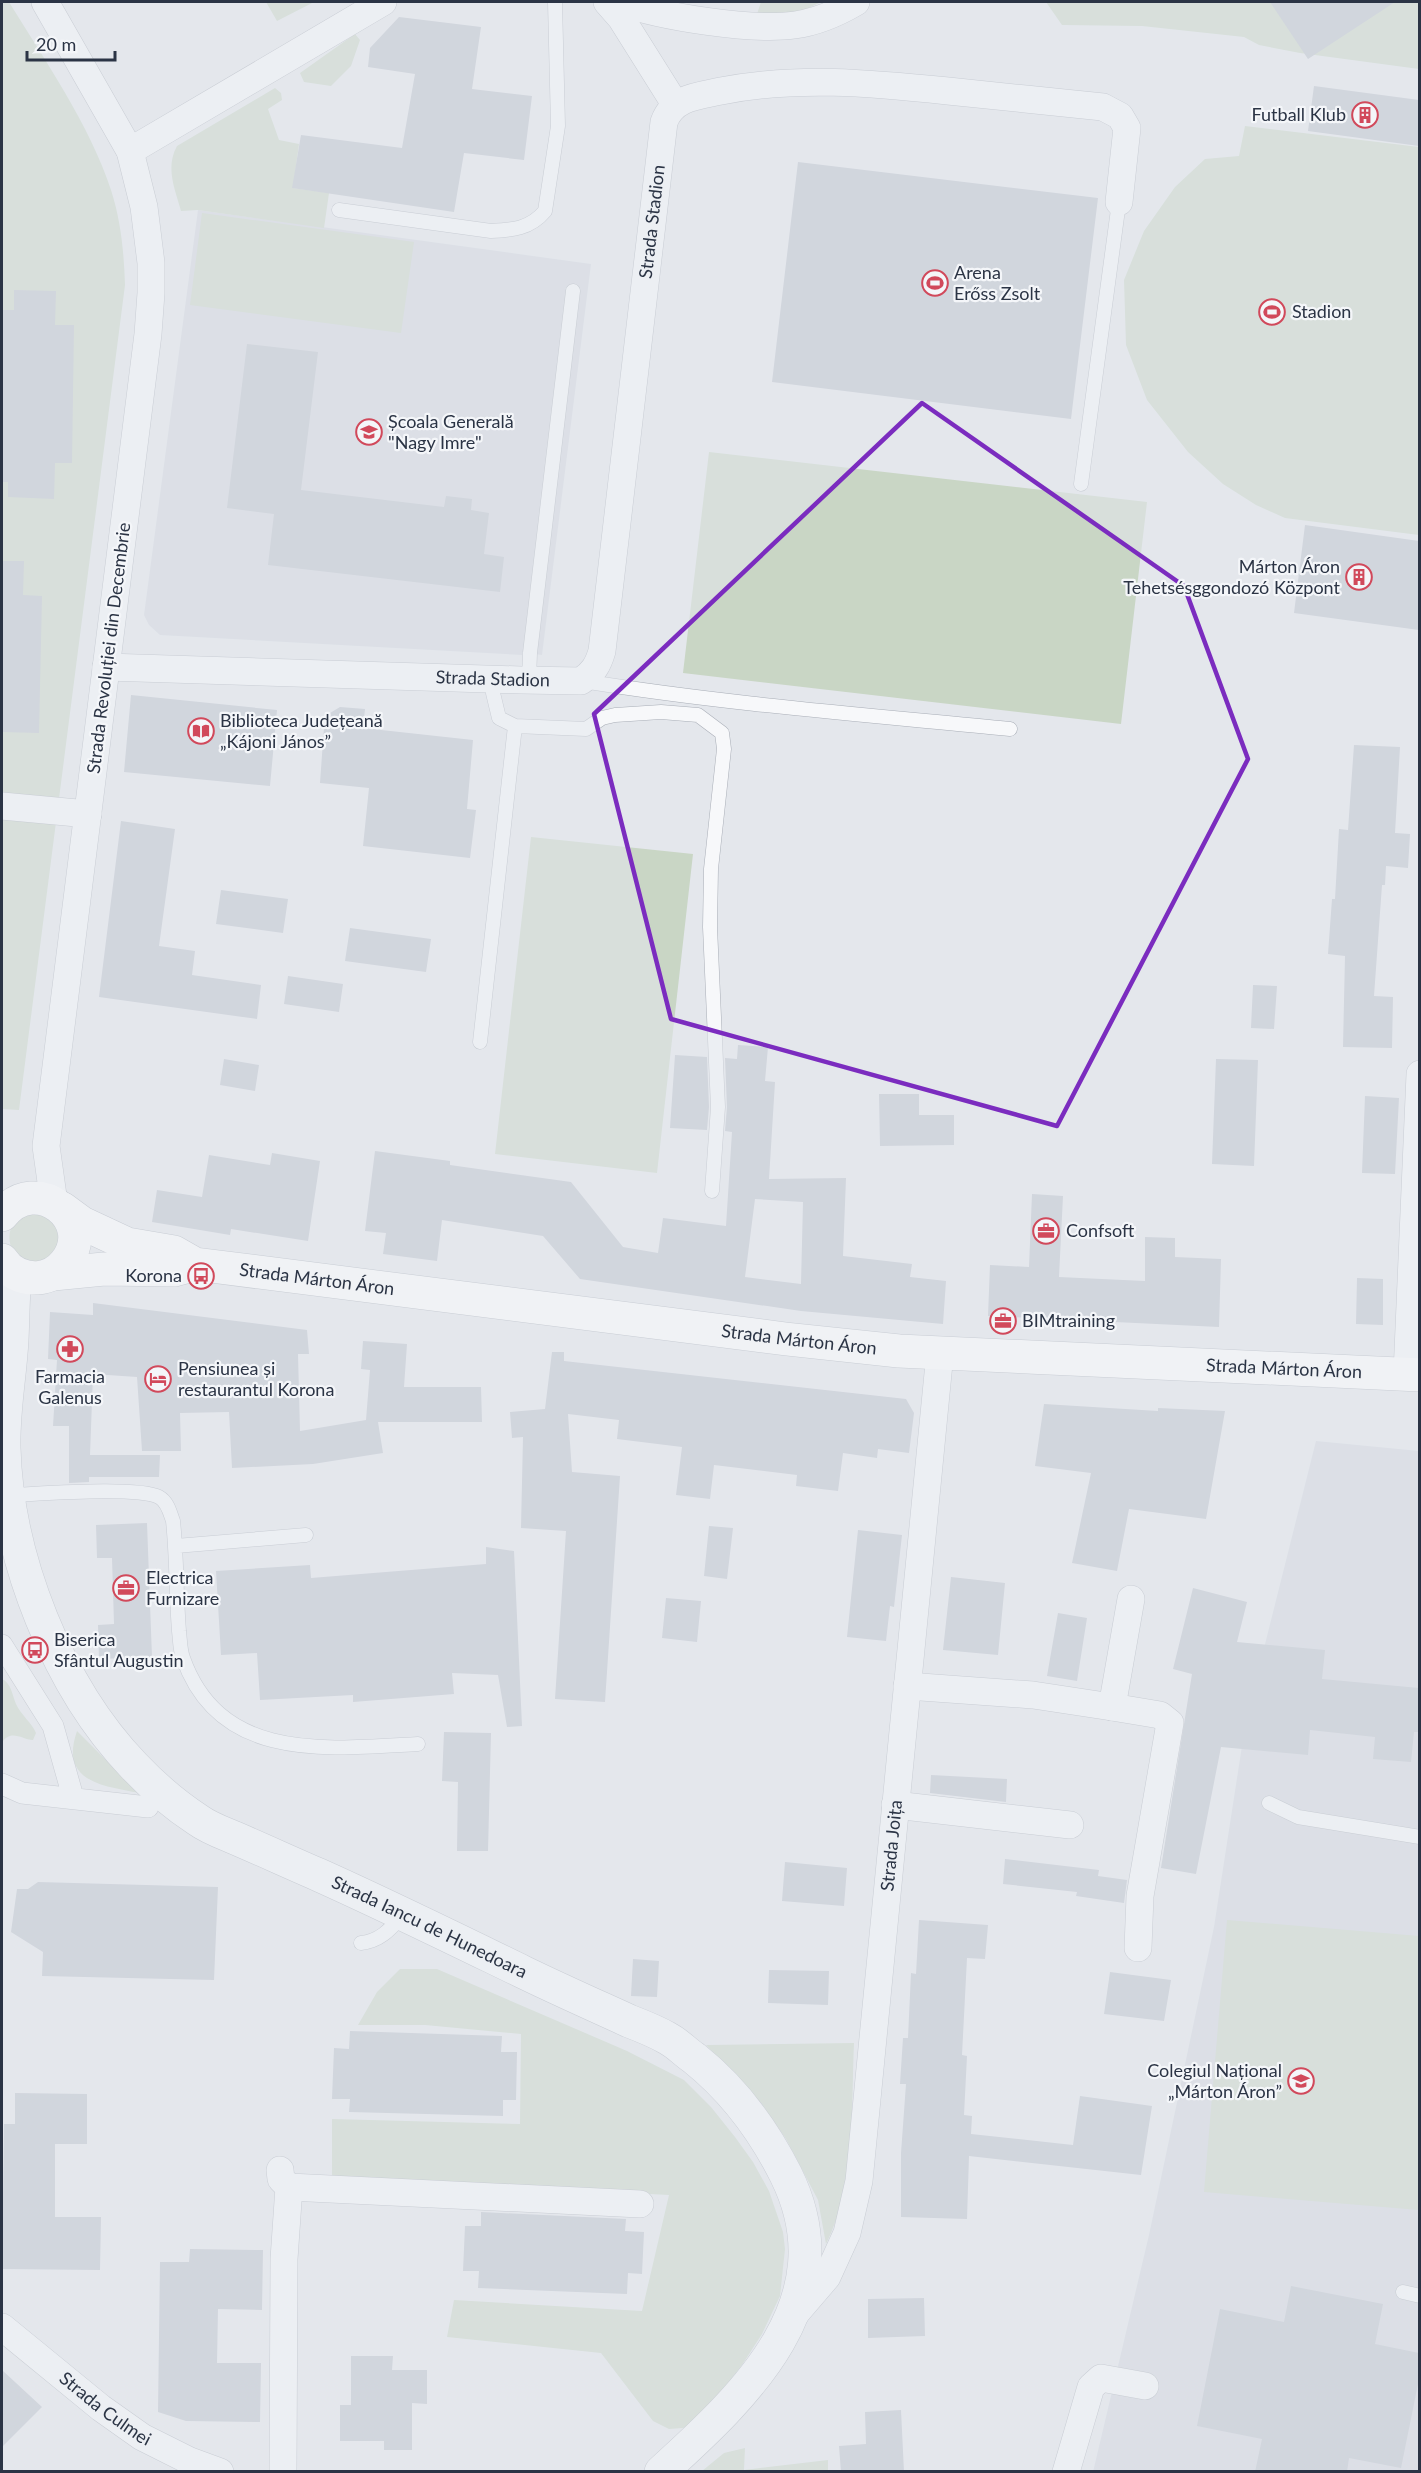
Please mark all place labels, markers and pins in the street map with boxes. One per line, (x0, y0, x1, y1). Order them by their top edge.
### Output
building icon: Futball Klub (1350, 100, 1380, 130)
place label: Futball Klub (1252, 103, 1346, 125)
place label: Arena Erőss Zsolt (954, 261, 1041, 304)
sports icon: Arena Erőss Zsolt (920, 268, 950, 298)
sports icon: Stadion (1257, 297, 1287, 327)
place label: Stadion (1292, 300, 1351, 322)
place label: Școala Generală "Nagy Imre" (388, 410, 514, 453)
school or university icon: Școala Generală "Nagy Imre" (354, 417, 384, 447)
place label: Márton Áron Tehetsésggondozó Központ (1123, 555, 1341, 598)
building icon: Márton Áron Tehetsésggondozó Központ (1344, 562, 1374, 592)
place label: Biblioteca Județeană „Kájoni János” (220, 709, 383, 752)
library icon: Biblioteca Județeană „Kájoni János” (186, 716, 216, 746)
office icon: Confsoft (1031, 1216, 1061, 1246)
place label: Confsoft (1066, 1219, 1135, 1241)
bus stop icon: Korona (186, 1261, 216, 1291)
place label: Korona (125, 1264, 182, 1286)
office icon: BIMtraining (988, 1306, 1018, 1336)
place label: BIMtraining (1022, 1309, 1115, 1331)
pharmacy icon: Farmacia Galenus (55, 1334, 85, 1364)
place label: Pensiunea și restaurantul Korona (178, 1357, 334, 1400)
hotel icon: Pensiunea și restaurantul Korona (143, 1364, 173, 1394)
place label: Farmacia Galenus (35, 1365, 105, 1408)
place label: Electrica Furnizare (146, 1566, 219, 1609)
office icon: Electrica Furnizare (111, 1573, 141, 1603)
place label: Biserica Sfântul Augustin (54, 1628, 184, 1671)
bus stop icon: Biserica Sfântul Augustin (20, 1635, 50, 1665)
place label: Colegiul Național „Márton Áron” (1147, 2059, 1282, 2102)
school or university icon: Colegiul Național „Márton Áron” (1286, 2066, 1316, 2096)

